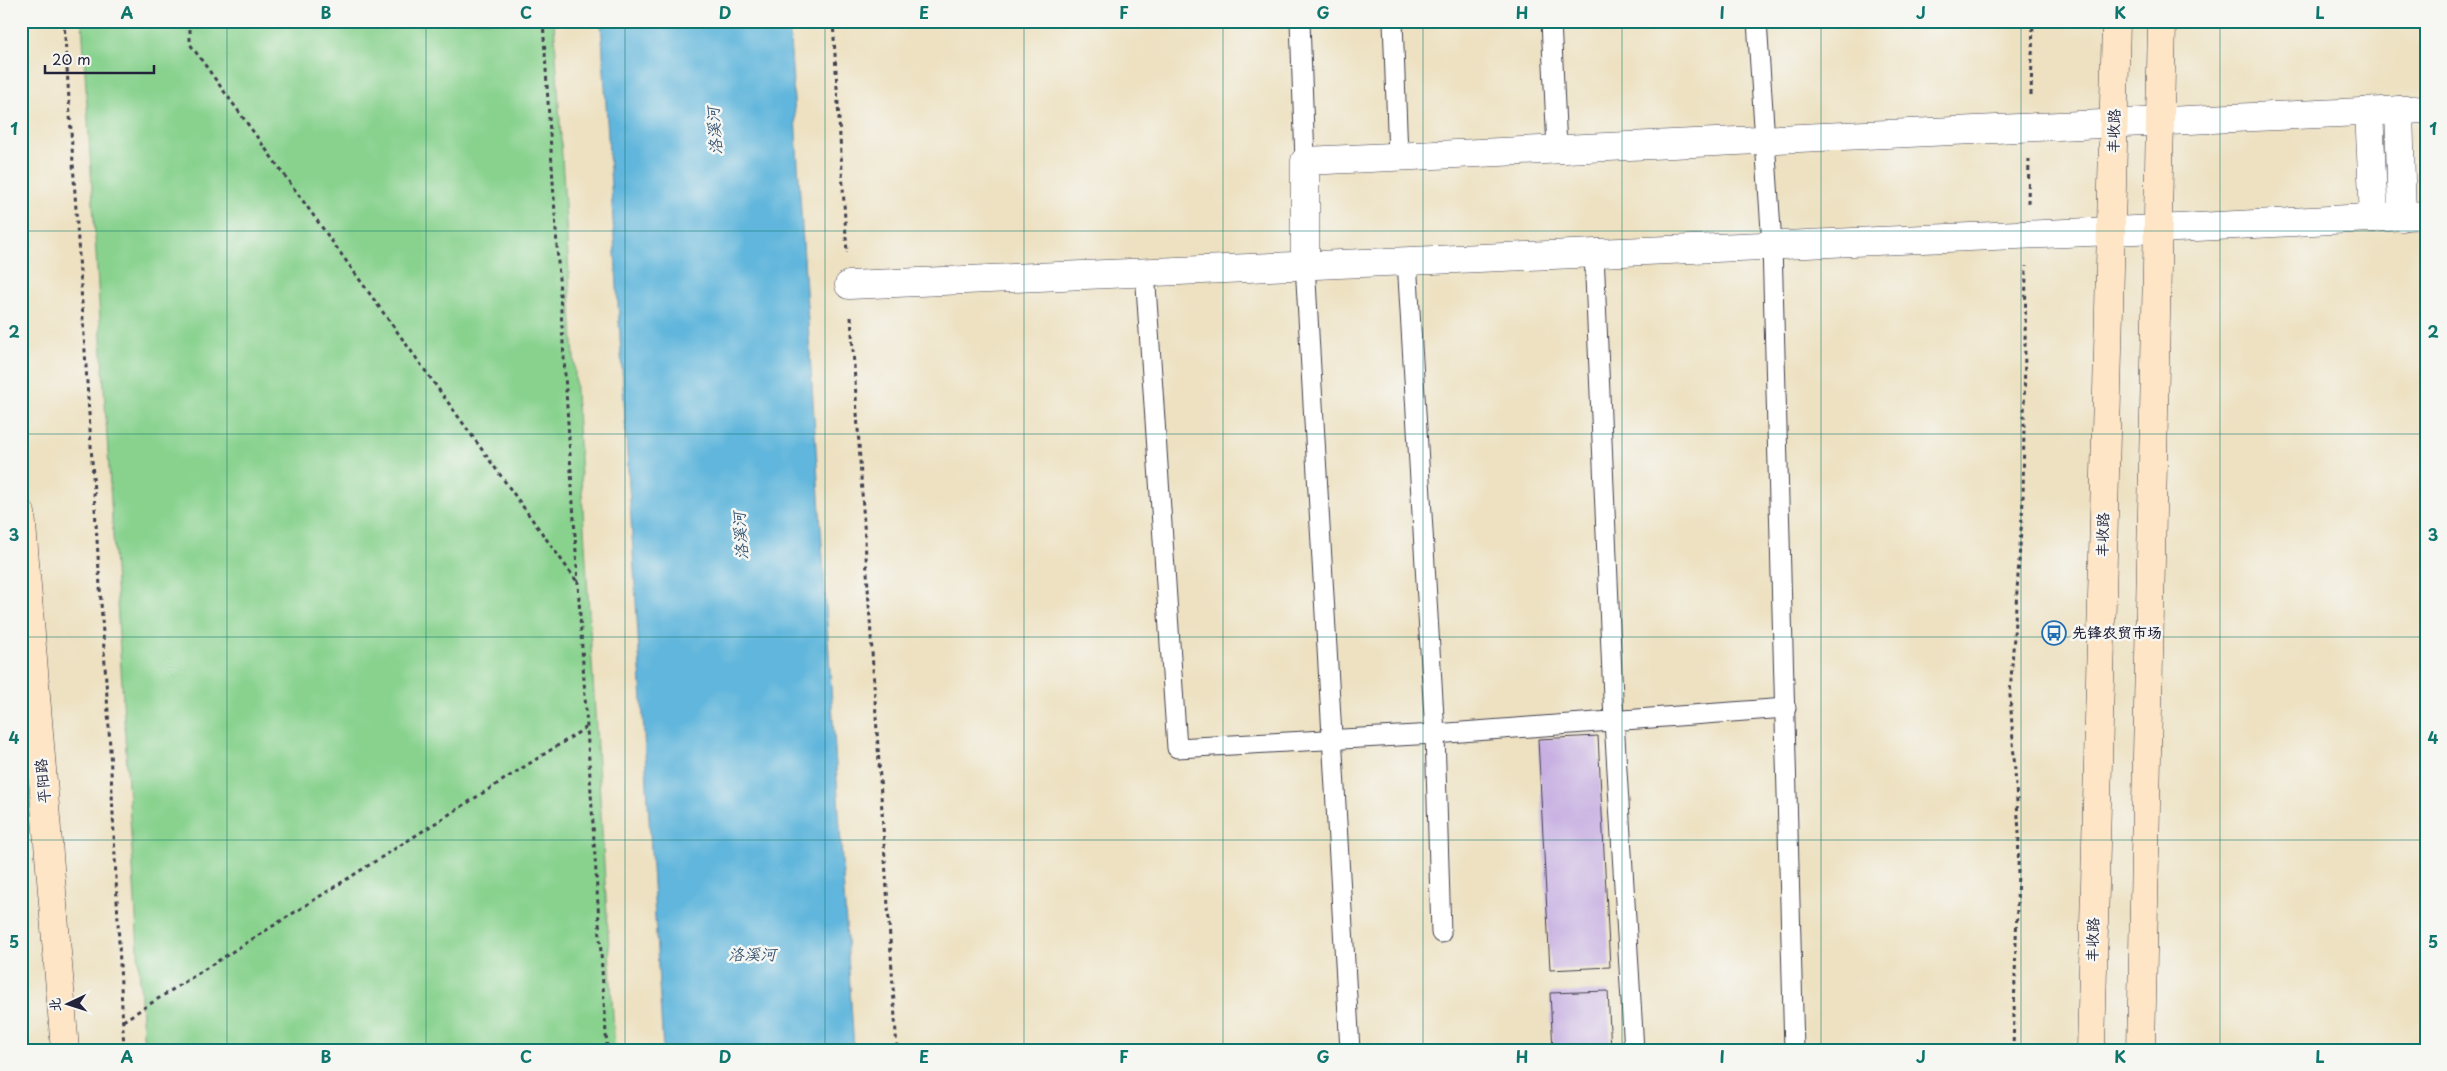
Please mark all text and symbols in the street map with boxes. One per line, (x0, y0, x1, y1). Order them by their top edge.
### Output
text: A (121, 0, 134, 24)
text: B (321, 0, 332, 24)
text: C (520, 0, 532, 24)
text: D (719, 0, 731, 24)
text: E (919, 0, 929, 24)
text: F (1119, 0, 1129, 24)
text: G (1316, 0, 1330, 24)
text: H (1516, 0, 1528, 24)
text: I (1719, 0, 1725, 24)
text: J (1916, 0, 1926, 24)
text: K (2114, 0, 2126, 24)
text: L (2315, 0, 2325, 24)
scale bar (45, 42, 154, 74)
text: 20 m (52, 47, 91, 70)
water label: 洛溪河 (699, 103, 727, 156)
street label: 丰收路 (2100, 108, 2125, 154)
text: 1 (10, 116, 18, 140)
text: 1 (2429, 116, 2437, 140)
text: 2 (8, 319, 20, 343)
text: 2 (2427, 319, 2439, 343)
water label: 洛溪河 (725, 508, 753, 561)
street label: 丰收路 (2090, 512, 2113, 558)
text: 3 (9, 522, 19, 546)
text: 3 (2428, 522, 2438, 546)
bus stop icon: 先锋农贸市场 (2041, 620, 2067, 646)
place label: 先锋农贸市场 (2072, 620, 2162, 643)
text: 4 (9, 725, 20, 749)
text: 4 (2428, 725, 2439, 749)
street label: 平阳路 (28, 758, 55, 805)
street label: 丰收路 (2080, 917, 2103, 963)
text: 5 (9, 929, 19, 953)
text: 5 (2428, 929, 2438, 953)
water label: 洛溪河 (728, 941, 779, 965)
north arrow (42, 978, 92, 1028)
text: 北 (44, 997, 65, 1013)
text: A (121, 1044, 134, 1068)
text: B (321, 1044, 332, 1068)
text: C (520, 1044, 532, 1068)
text: D (719, 1044, 731, 1068)
text: E (919, 1044, 929, 1068)
text: F (1119, 1044, 1129, 1068)
text: G (1316, 1044, 1330, 1068)
text: H (1516, 1044, 1528, 1068)
text: I (1719, 1044, 1725, 1068)
text: J (1916, 1044, 1926, 1068)
text: K (2114, 1044, 2126, 1068)
text: L (2315, 1044, 2325, 1068)

